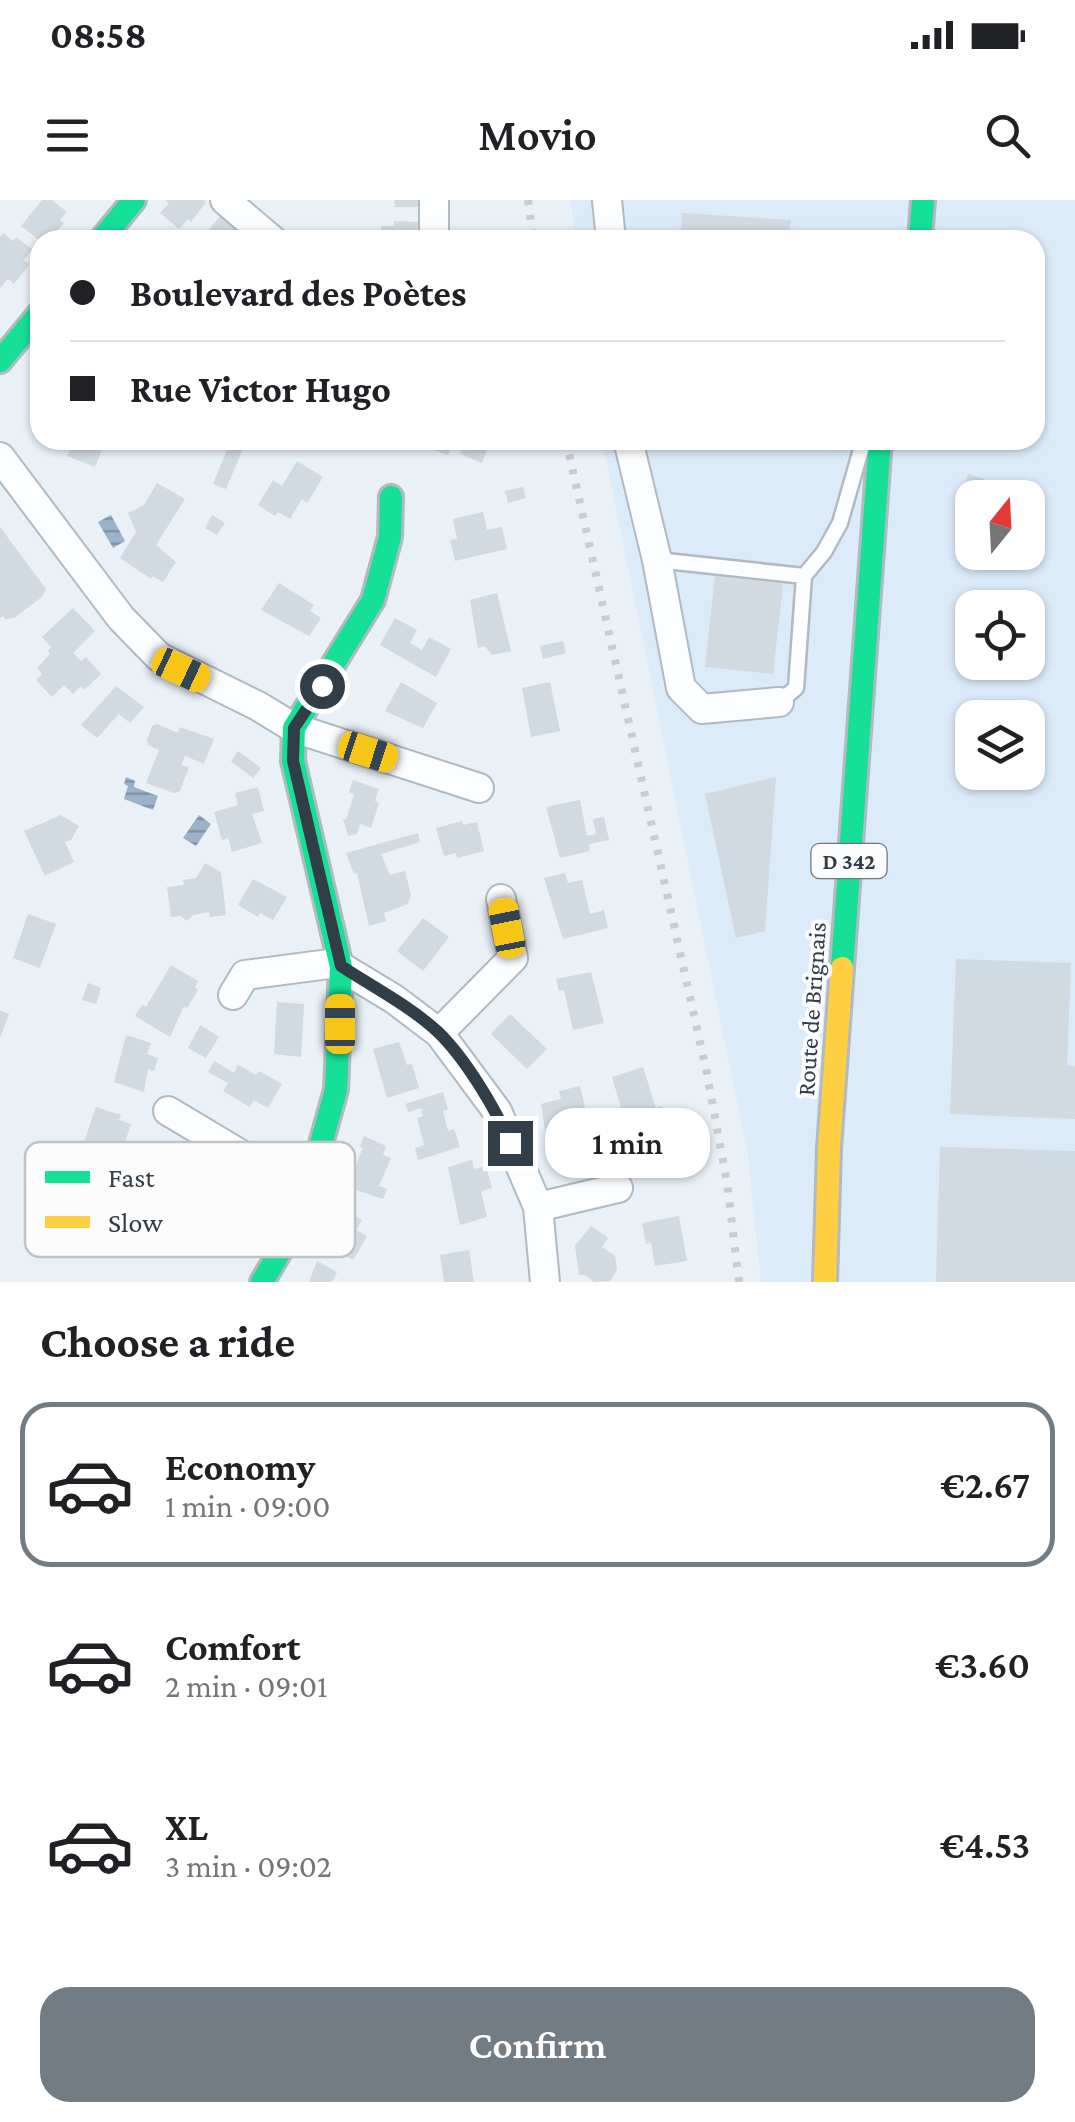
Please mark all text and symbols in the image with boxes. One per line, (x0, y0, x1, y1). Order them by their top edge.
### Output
text: 08:58 (50, 14, 147, 56)
icon: menu (40, 108, 95, 163)
icon: search (980, 108, 1035, 163)
text: Movio (478, 110, 597, 160)
text: Boulevard des Poètes (130, 272, 466, 314)
text: Rue Victor Hugo (130, 368, 391, 410)
north arrow (955, 480, 1045, 570)
map controls (955, 480, 1045, 790)
button: locate (955, 590, 1045, 680)
car (147, 644, 215, 696)
route start (300, 664, 345, 709)
button: layers (955, 700, 1045, 790)
car (335, 728, 401, 776)
road number: D 342 (812, 844, 886, 878)
car (487, 896, 527, 960)
street label: Route de Brignais (792, 921, 832, 1097)
car (325, 994, 355, 1054)
callout: 1 min (545, 1108, 710, 1178)
route end (488, 1121, 533, 1166)
text: 1 min (592, 1125, 663, 1161)
legend (25, 1142, 355, 1257)
text: Fast (108, 1162, 155, 1193)
text: Slow (108, 1207, 163, 1238)
text: Choose a ride (40, 1317, 295, 1367)
icon: car (45, 1440, 135, 1530)
text: Economy (165, 1446, 315, 1488)
text: €2.67 (940, 1464, 1030, 1506)
text: 1 min · 09:00 (165, 1488, 330, 1524)
icon: car (45, 1620, 135, 1710)
text: Comfort (165, 1626, 301, 1668)
text: €3.60 (935, 1644, 1030, 1686)
text: 2 min · 09:01 (165, 1668, 328, 1704)
icon: car (45, 1800, 135, 1890)
text: XL (165, 1806, 208, 1848)
text: €4.53 (940, 1824, 1030, 1866)
text: 3 min · 09:02 (165, 1848, 332, 1884)
button: Confirm (40, 1987, 1035, 2102)

